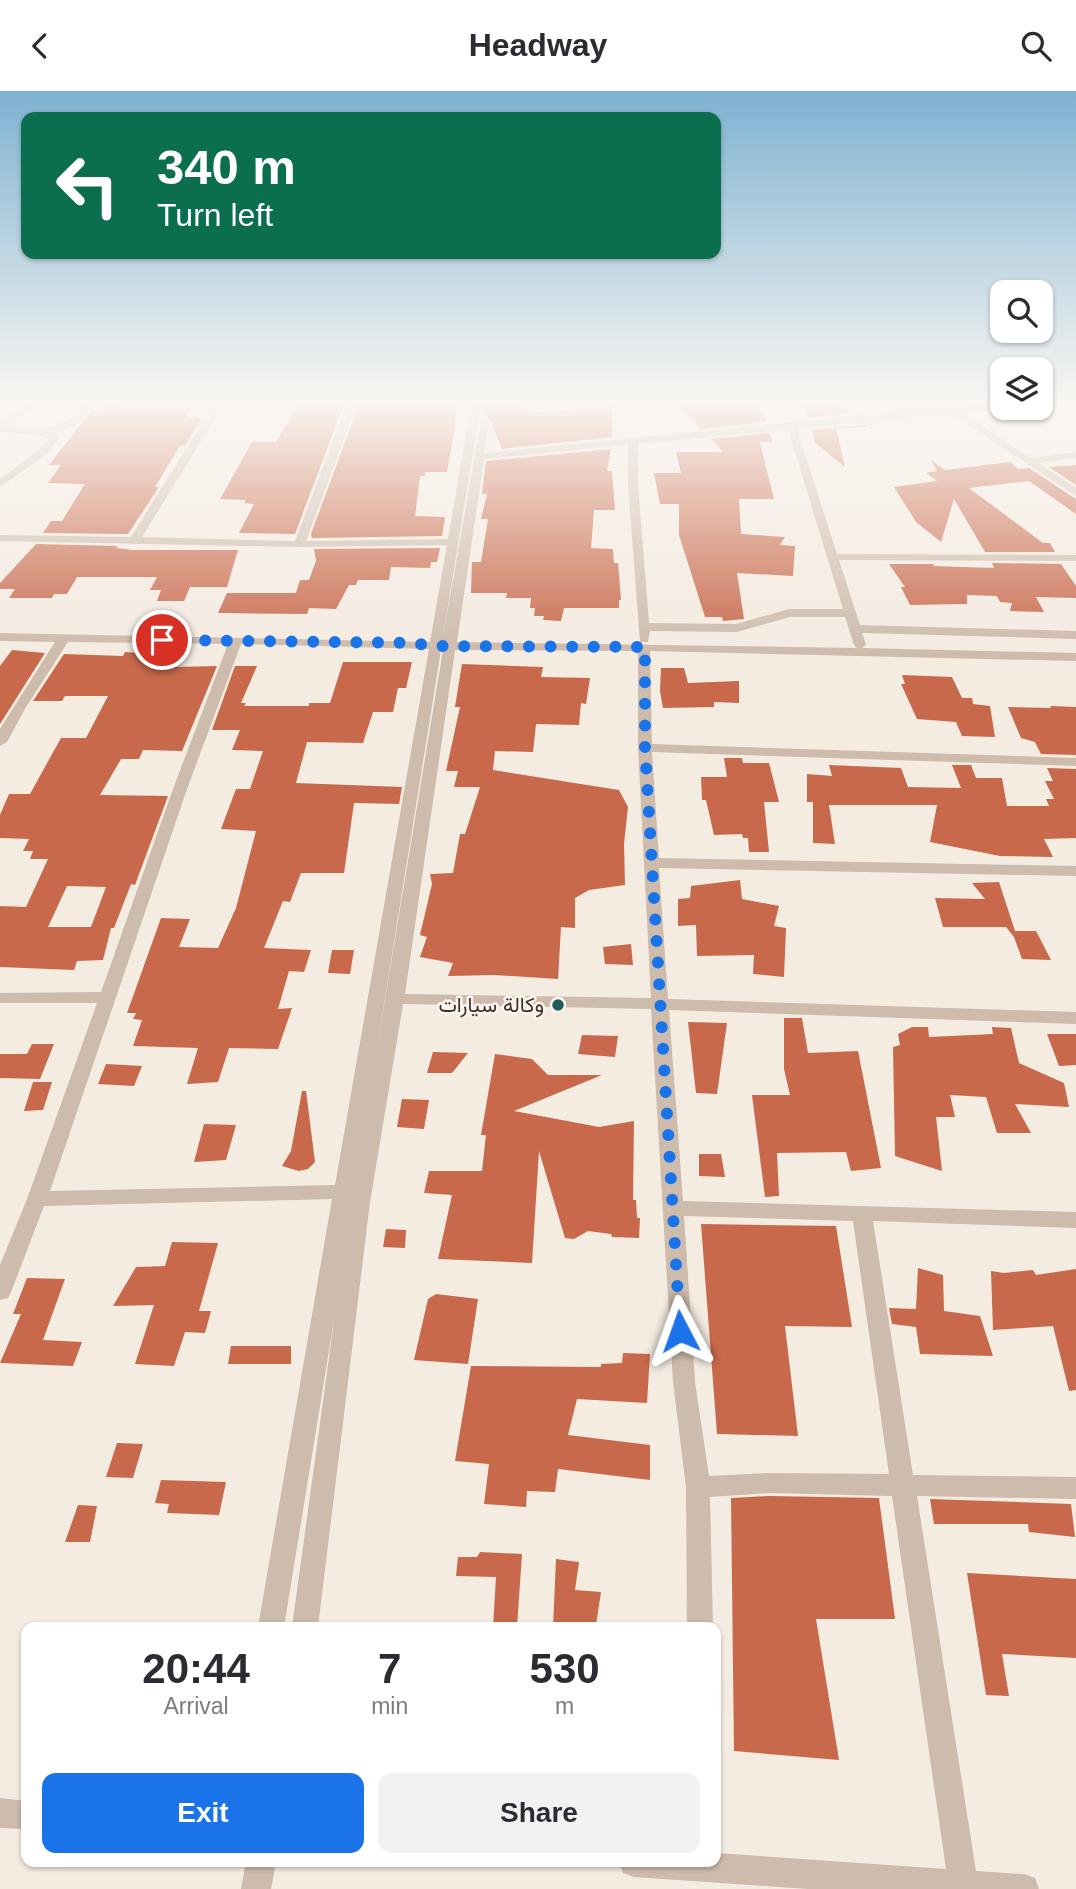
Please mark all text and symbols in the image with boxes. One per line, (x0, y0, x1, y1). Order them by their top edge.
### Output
icon: back (21, 27, 59, 65)
text: Headway (469, 27, 607, 63)
icon: search (1017, 27, 1055, 65)
icon: left (42, 140, 133, 231)
text: 340 m (157, 140, 296, 194)
text: Turn left (157, 197, 273, 233)
map controls (990, 280, 1053, 420)
button: search (990, 280, 1053, 343)
button: layers (990, 357, 1053, 420)
pin (132, 610, 192, 670)
icon: arrive (143, 621, 181, 659)
place label: وكالة سيارات (438, 993, 544, 1018)
marker: وكالة سيارات (550, 997, 566, 1013)
position arrow (643, 1294, 717, 1368)
text: 20:44 (142, 1645, 250, 1692)
text: 7 (378, 1645, 401, 1692)
text: 530 (530, 1645, 600, 1692)
text: Arrival (163, 1693, 229, 1719)
text: min (371, 1693, 408, 1719)
text: m (555, 1693, 574, 1719)
button: Exit (42, 1773, 364, 1853)
button: Share (378, 1773, 700, 1853)

